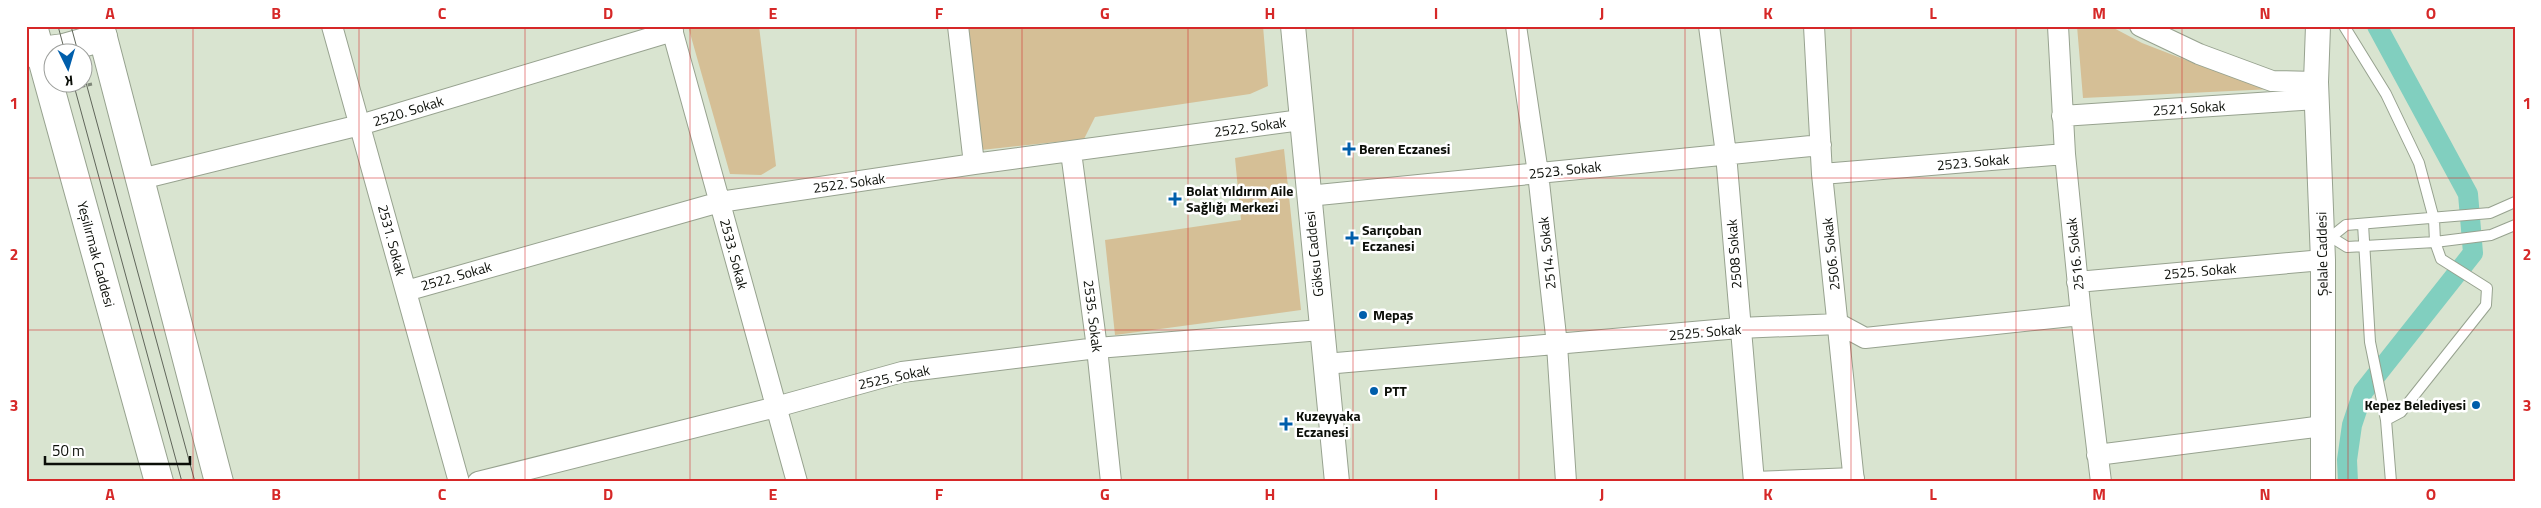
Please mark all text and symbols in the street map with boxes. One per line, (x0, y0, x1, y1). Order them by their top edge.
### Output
text: A (105, 1, 115, 25)
text: B (271, 1, 281, 25)
text: C (438, 1, 447, 25)
text: D (603, 1, 613, 25)
text: E (769, 1, 778, 25)
text: F (935, 1, 944, 25)
text: G (1100, 1, 1110, 25)
text: H (1265, 1, 1275, 25)
text: I (1434, 1, 1438, 25)
text: J (1600, 1, 1604, 25)
text: K (1763, 1, 1773, 25)
text: L (1929, 1, 1937, 25)
text: M (2092, 1, 2106, 25)
text: N (2259, 1, 2271, 25)
text: O (2426, 1, 2436, 25)
north arrow (42, 42, 92, 92)
text: K (63, 71, 74, 92)
street label: 2520. Sokak (370, 90, 446, 131)
text: 1 (10, 91, 18, 115)
text: 1 (2523, 91, 2531, 115)
street label: 2521. Sokak (2152, 94, 2226, 121)
street label: 2522. Sokak (1212, 111, 1288, 142)
place label: Beren Eczanesi (1359, 138, 1450, 159)
marker: Beren Eczanesi (1343, 143, 1355, 155)
street label: 2523. Sokak (1936, 148, 2010, 175)
street label: 2523. Sokak (1528, 155, 1603, 184)
street label: 2522. Sokak (811, 167, 887, 198)
place label: Bolat Yıldırım Aile Sağlığı Merkezi (1186, 180, 1293, 217)
marker: Bolat Yıldırım Aile Sağlığı Merkezi (1168, 192, 1182, 206)
street label: Yeşilırmak Caddesi (72, 199, 121, 309)
street label: 2531. Sokak (373, 202, 412, 278)
street label: Göksu Caddesi (1299, 210, 1328, 298)
street label: Şelale Caddesi (2310, 212, 2333, 296)
street label: 2514. Sokak (1532, 215, 1561, 290)
street label: 2533. Sokak (715, 216, 754, 292)
street label: 2506. Sokak (1816, 216, 1845, 291)
street label: 2516. Sokak (2060, 216, 2089, 291)
street label: 2508 Sokak (1721, 218, 1746, 290)
place label: Sarıçoban Eczanesi (1362, 219, 1422, 256)
marker: Sarıçoban Eczanesi (1346, 232, 1358, 244)
text: 2 (10, 242, 18, 266)
text: 2 (2523, 242, 2531, 266)
street label: 2522. Sokak (418, 255, 494, 296)
street label: 2525. Sokak (2163, 257, 2237, 284)
street label: 2535. Sokak (1079, 279, 1108, 354)
place label: Mepaş (1373, 304, 1414, 325)
marker: Mepaş (1357, 309, 1369, 321)
street label: 2525. Sokak (1668, 318, 1742, 345)
street label: 2525. Sokak (856, 359, 932, 394)
place label: PTT (1384, 380, 1408, 401)
marker: PTT (1368, 385, 1380, 397)
text: 3 (10, 393, 18, 417)
text: 3 (2523, 393, 2531, 417)
place label: Kepez Belediyesi (2364, 394, 2466, 415)
marker: Kepez Belediyesi (2470, 399, 2482, 411)
place label: Kuzeyyaka Eczanesi (1296, 405, 1361, 442)
marker: Kuzeyyaka Eczanesi (1280, 418, 1292, 430)
scale bar (45, 433, 190, 465)
text: 50 m (52, 439, 85, 462)
text: A (105, 482, 115, 506)
text: B (271, 482, 281, 506)
text: C (438, 482, 447, 506)
text: D (603, 482, 613, 506)
text: E (769, 482, 778, 506)
text: F (935, 482, 944, 506)
text: G (1100, 482, 1110, 506)
text: H (1265, 482, 1275, 506)
text: I (1434, 482, 1438, 506)
text: J (1600, 482, 1604, 506)
text: K (1763, 482, 1773, 506)
text: L (1929, 482, 1937, 506)
text: M (2092, 482, 2106, 506)
text: N (2259, 482, 2271, 506)
text: O (2426, 482, 2436, 506)

